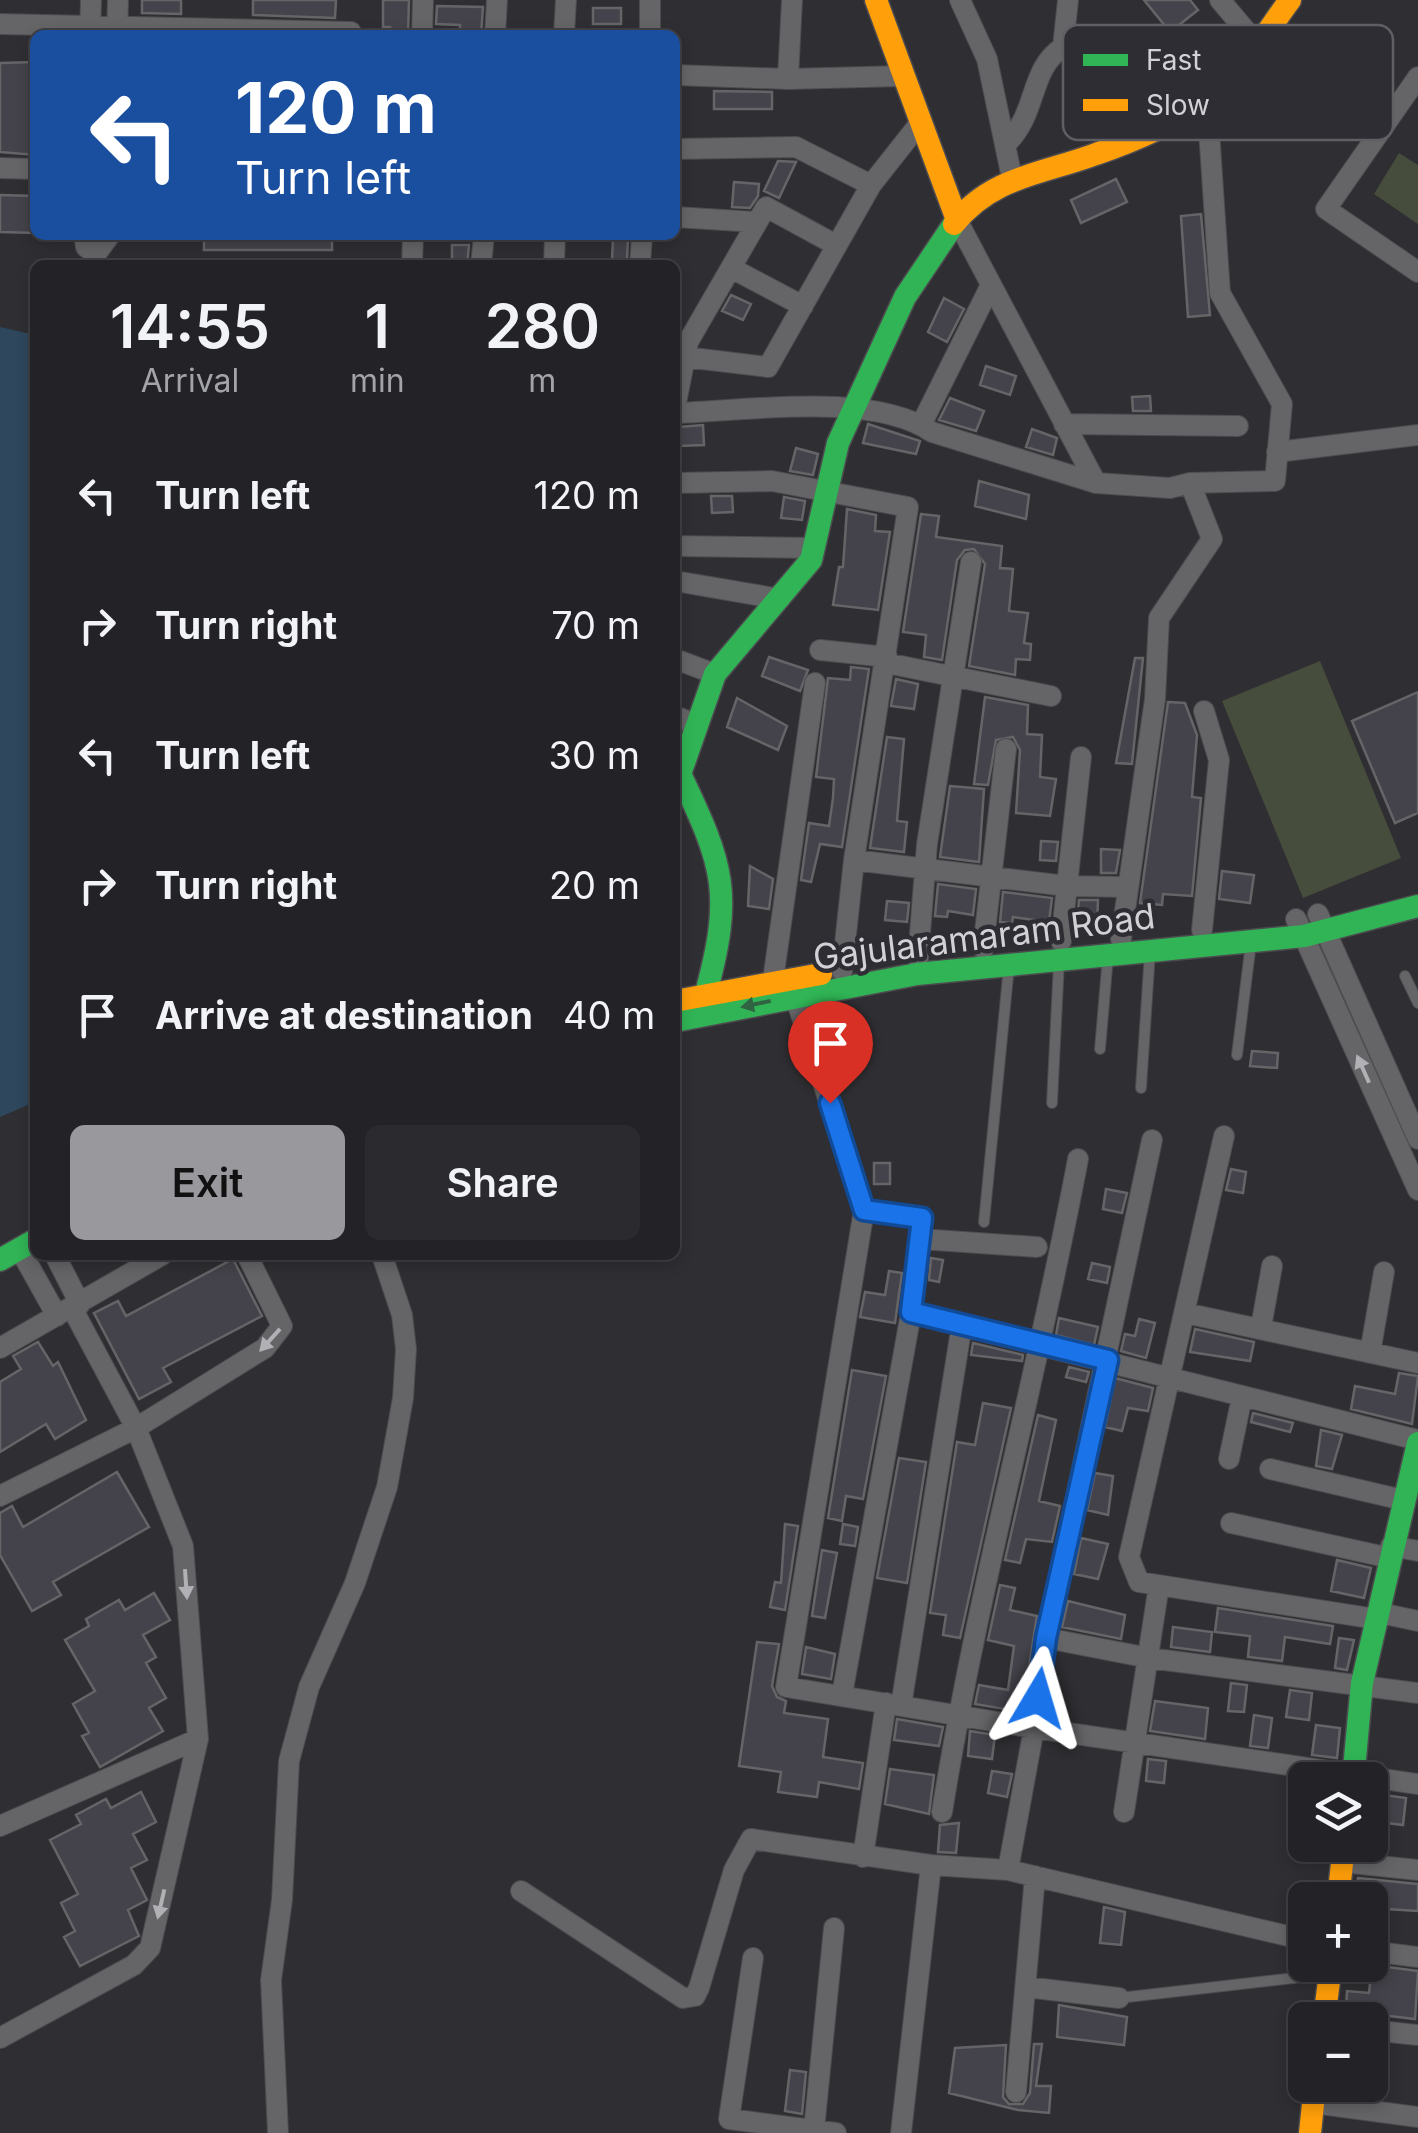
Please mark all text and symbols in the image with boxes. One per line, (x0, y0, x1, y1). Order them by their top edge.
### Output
legend (1063, 25, 1393, 140)
text: Fast (1146, 43, 1202, 77)
text: 120 m (235, 65, 437, 150)
icon: left (70, 70, 200, 200)
text: Slow (1146, 88, 1210, 122)
text: Turn left (235, 150, 411, 205)
text: 14:55 (110, 290, 270, 362)
text: 1 (365, 290, 390, 362)
text: 280 (485, 290, 600, 362)
text: Arrival (141, 361, 239, 400)
text: min (350, 361, 405, 400)
text: m (528, 361, 556, 400)
icon: left (70, 468, 125, 523)
text: Turn left (155, 472, 310, 518)
text: 120 m (533, 472, 640, 518)
icon: right (70, 598, 125, 653)
text: Turn right (155, 602, 337, 648)
text: 70 m (551, 602, 640, 648)
icon: left (70, 728, 125, 783)
text: Turn left (155, 732, 310, 778)
text: 30 m (549, 732, 640, 778)
icon: right (70, 858, 125, 913)
text: Turn right (155, 862, 337, 908)
text: 20 m (549, 862, 640, 908)
street label: Gajularamaram Road (811, 894, 1157, 978)
icon: arrive (70, 988, 125, 1043)
text: Arrive at destination (155, 992, 533, 1038)
text: 40 m (563, 992, 655, 1038)
one-way arrow (740, 996, 771, 1012)
pin (788, 1001, 873, 1104)
icon: arrive (803, 1016, 858, 1071)
one-way arrow (1355, 1054, 1371, 1084)
button: Exit (70, 1125, 345, 1240)
button: Share (365, 1125, 640, 1240)
one-way arrow (258, 1327, 281, 1351)
one-way arrow (178, 1568, 194, 1600)
position arrow (986, 1646, 1090, 1750)
map controls (1288, 1762, 1388, 2102)
button: layers (1288, 1762, 1388, 1862)
button: + (1288, 1882, 1388, 1982)
one-way arrow (153, 1889, 168, 1920)
button: − (1288, 2002, 1388, 2102)

